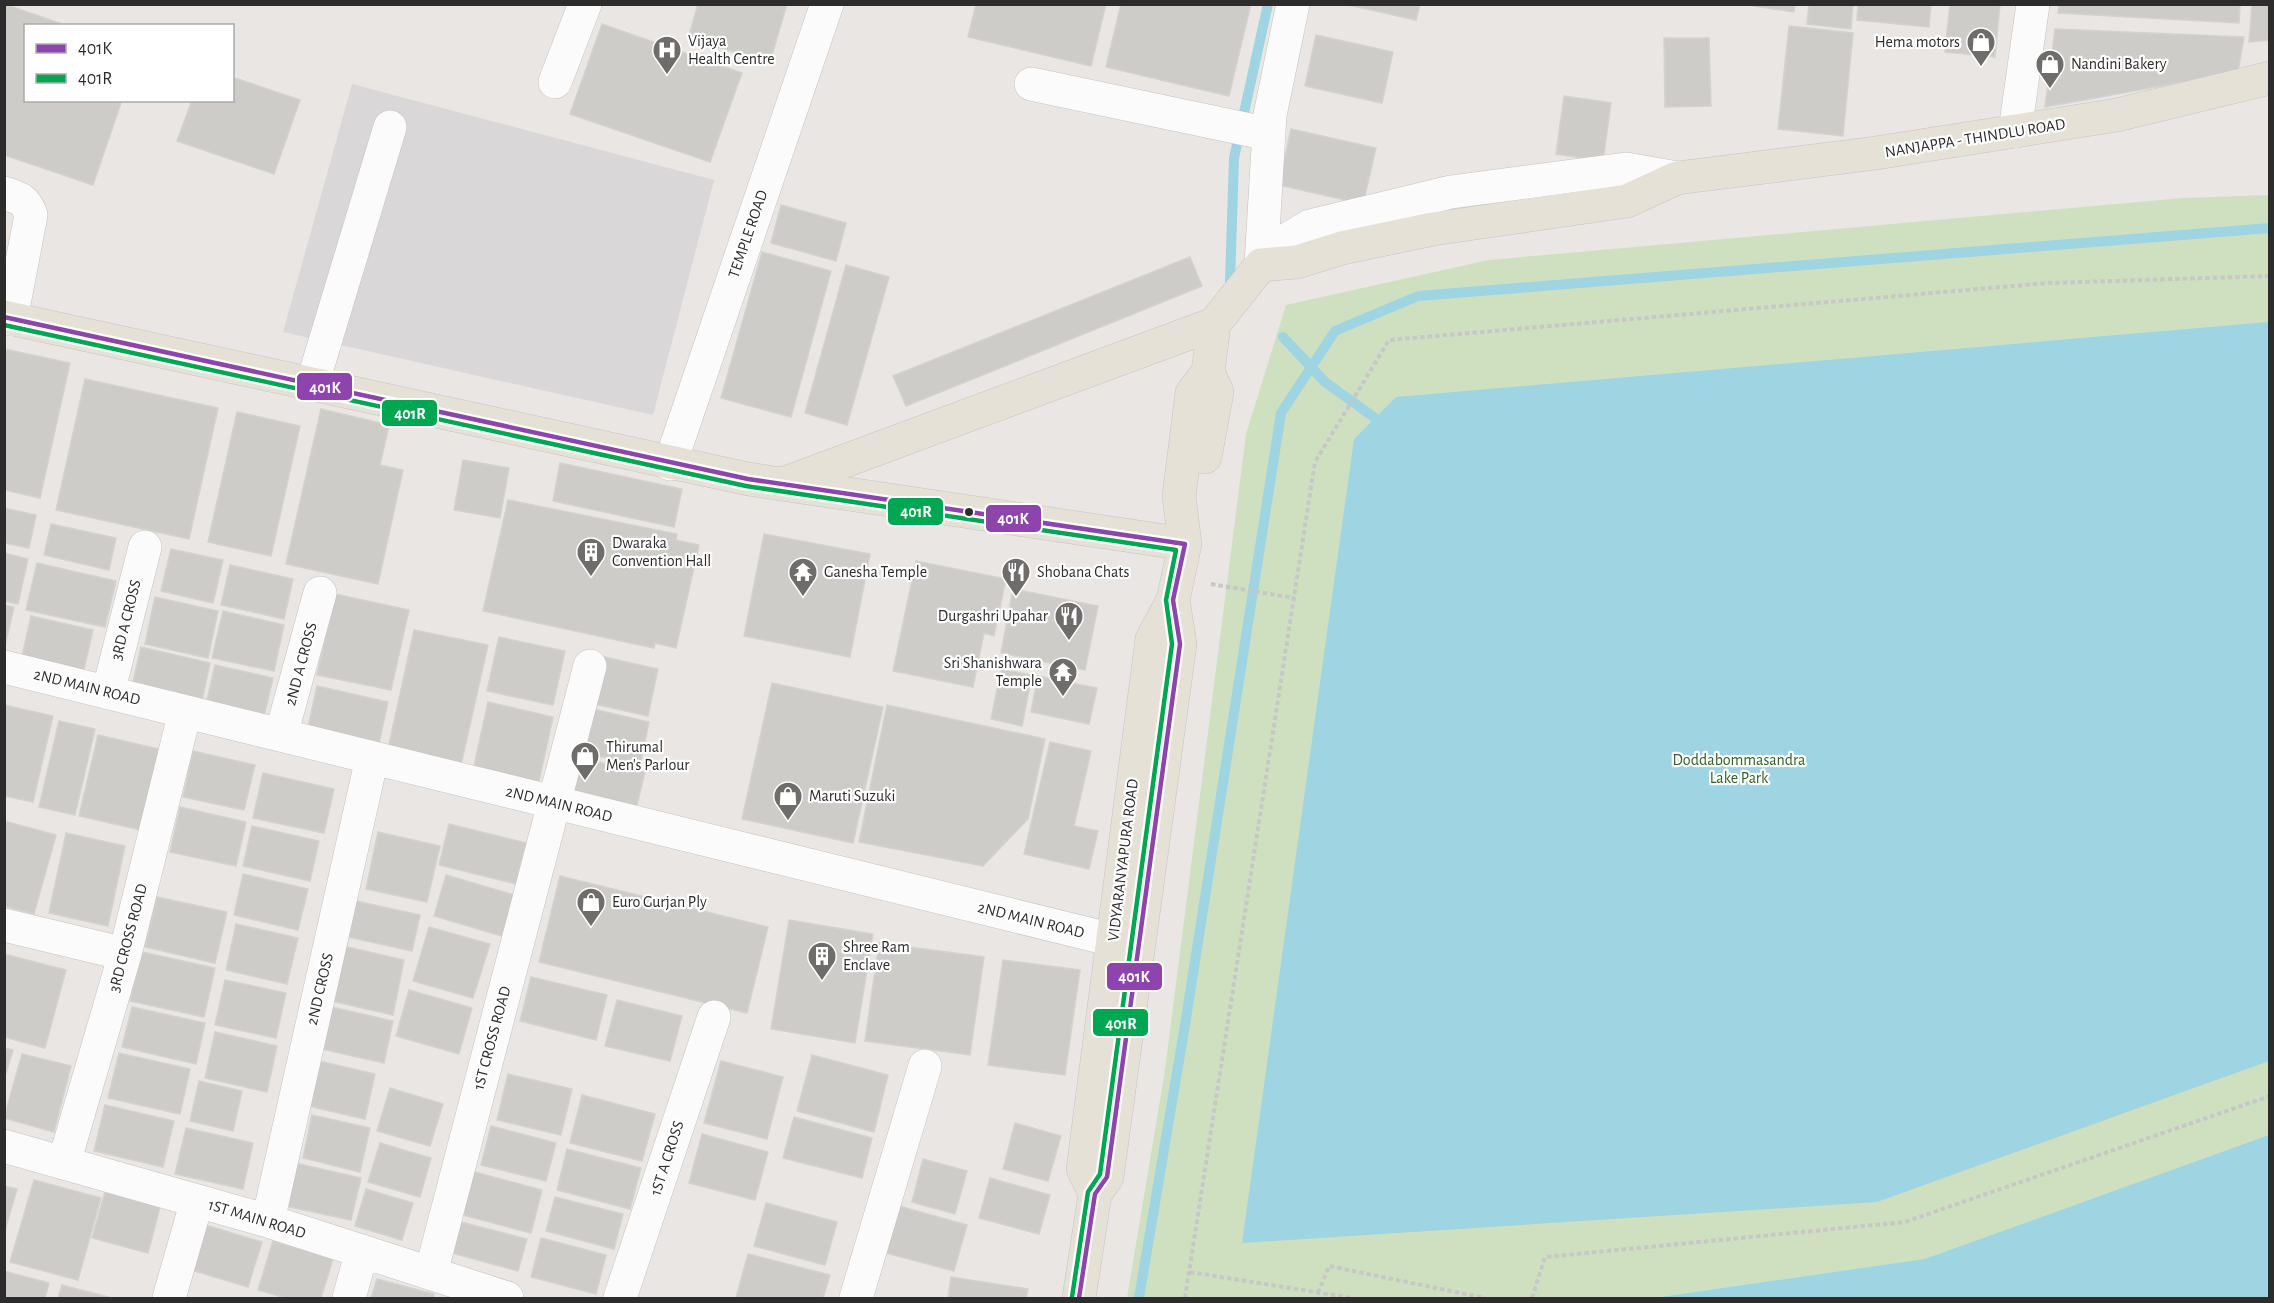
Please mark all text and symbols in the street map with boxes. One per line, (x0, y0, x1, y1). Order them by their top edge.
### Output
legend (24, 24, 234, 102)
shop icon: Hema motors (1965, 26, 1997, 68)
place label: Vijaya Health Centre (688, 33, 775, 67)
hospital icon: Vijaya Health Centre (651, 34, 683, 76)
place label: Hema motors (1875, 34, 1960, 50)
text: 401K (78, 40, 112, 58)
shop icon: Nandini Bakery (2034, 48, 2066, 90)
place label: Nandini Bakery (2071, 56, 2167, 73)
text: 401R (78, 70, 112, 88)
street label: NANJAPPA - THINDLU ROAD (1884, 116, 2066, 160)
street label: TEMPLE ROAD (726, 188, 770, 280)
line badge: 401K (296, 372, 353, 401)
text: 401K (309, 380, 341, 396)
line badge: 401R (381, 399, 438, 427)
text: 401R (394, 406, 426, 422)
line badge: 401R (887, 497, 944, 526)
text: 401R (900, 504, 932, 520)
line badge: 401K (985, 504, 1042, 533)
unlabelled marker (963, 506, 975, 518)
text: 401K (997, 511, 1029, 527)
place label: Dwaraka Convention Hall (612, 535, 711, 569)
building icon: Dwaraka Convention Hall (575, 536, 607, 578)
temple icon: Ganesha Temple (787, 556, 819, 598)
restaurant icon: Shobana Chats (1000, 556, 1032, 598)
place label: Ganesha Temple (824, 564, 927, 580)
place label: Shobana Chats (1037, 564, 1129, 580)
street label: 3RD A CROSS (108, 578, 144, 662)
restaurant icon: Durgashri Upahar (1053, 600, 1085, 642)
place label: Durgashri Upahar (938, 608, 1049, 624)
street label: 2ND A CROSS (282, 621, 320, 707)
place label: Sri Shanishwara Temple (944, 655, 1042, 689)
temple icon: Sri Shanishwara Temple (1047, 656, 1079, 698)
street label: 2ND MAIN ROAD (32, 666, 142, 708)
place label: Thirumal Men's Parlour (606, 739, 690, 773)
shop icon: Thirumal Men's Parlour (569, 740, 601, 782)
park label: Doddabommasandra Lake Park (1672, 752, 1806, 786)
street label: VIDYARANYAPURA ROAD (1105, 778, 1141, 942)
shop icon: Maruti Suzuki (772, 780, 804, 822)
street label: 2ND MAIN ROAD (504, 783, 614, 825)
place label: Maruti Suzuki (809, 788, 895, 804)
street label: 3RD CROSS ROAD (106, 882, 150, 994)
shop icon: Euro Gurjan Ply (575, 886, 607, 928)
place label: Euro Gurjan Ply (612, 894, 707, 911)
street label: 2ND MAIN ROAD (976, 899, 1086, 941)
place label: Shree Ram Enclave (843, 939, 910, 973)
building icon: Shree Ram Enclave (806, 940, 838, 982)
street label: 2ND CROSS (304, 951, 336, 1027)
line badge: 401K (1106, 962, 1163, 991)
text: 401K (1118, 969, 1150, 985)
street label: 1ST CROSS ROAD (470, 985, 514, 1091)
line badge: 401R (1092, 1008, 1149, 1037)
text: 401R (1105, 1016, 1137, 1032)
street label: 1ST A CROSS (647, 1119, 687, 1197)
street label: 1ST MAIN ROAD (206, 1197, 308, 1241)

